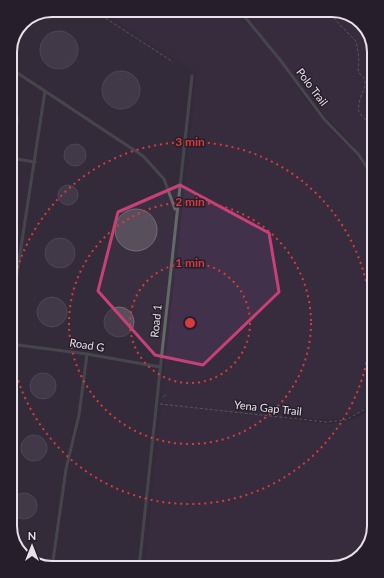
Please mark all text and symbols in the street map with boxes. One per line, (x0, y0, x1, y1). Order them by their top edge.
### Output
street label: Polo Trail (294, 65, 331, 108)
text: 3 min (175, 134, 205, 149)
text: 2 min (175, 194, 205, 209)
text: 1 min (175, 255, 205, 270)
street label: Road 1 (147, 304, 164, 338)
centre of rings (183, 316, 197, 330)
street label: Road G (69, 335, 106, 354)
street label: Yena Gap Trail (234, 397, 303, 418)
north arrow (12, 526, 52, 566)
text: N (28, 529, 36, 542)

